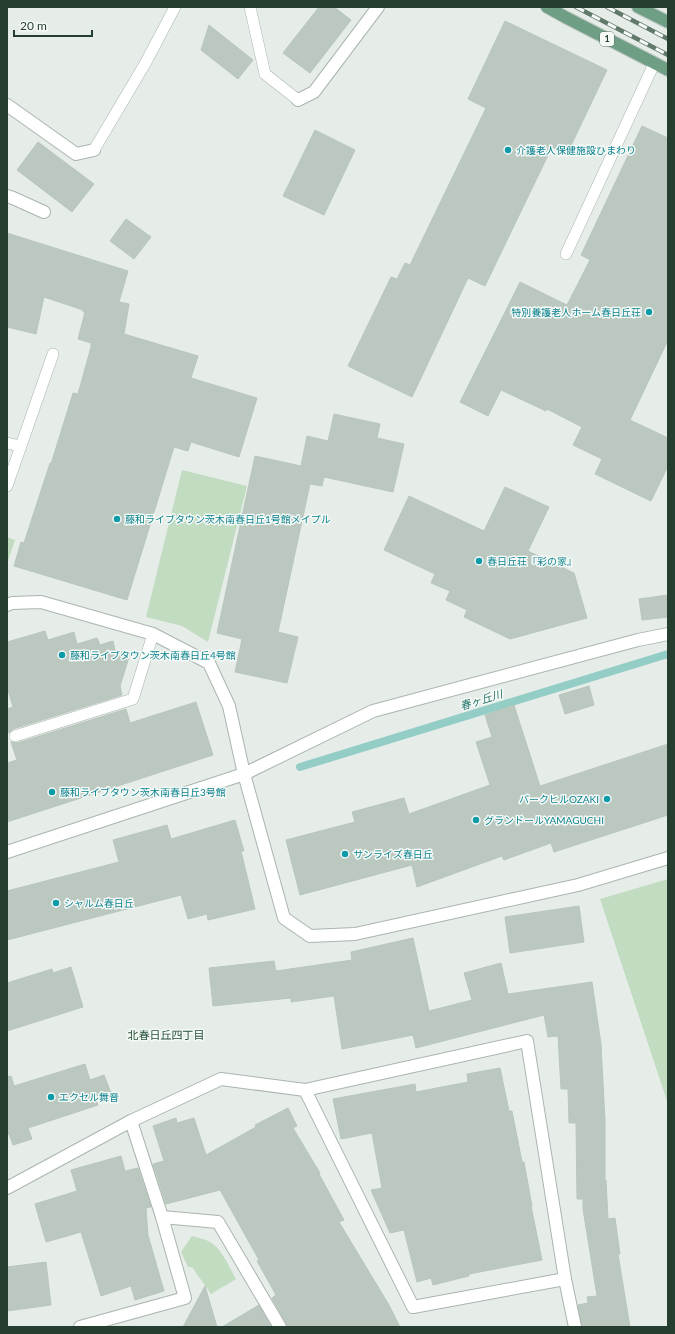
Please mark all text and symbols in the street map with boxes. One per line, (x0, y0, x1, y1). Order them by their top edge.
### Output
scale bar (14, 12, 92, 38)
text: 20 m (20, 18, 47, 33)
road number: 1 (600, 32, 614, 46)
place label: 介護老人保健施設ひまわり (516, 144, 636, 156)
marker: 介護老人保健施設ひまわり (503, 145, 513, 155)
place label: 特別養護老人ホーム春日丘荘 (511, 306, 641, 318)
marker: 特別養護老人ホーム春日丘荘 (644, 307, 654, 317)
place label: 藤和ライブタウン茨木南春日丘1号館メイプル (125, 513, 331, 525)
marker: 藤和ライブタウン茨木南春日丘1号館メイプル (112, 514, 122, 524)
place label: 春日丘荘『彩の家』 (487, 555, 577, 567)
marker: 春日丘荘『彩の家』 (474, 556, 484, 566)
place label: 藤和ライブタウン茨木南春日丘4号館 (70, 649, 236, 661)
marker: 藤和ライブタウン茨木南春日丘4号館 (57, 650, 67, 660)
water label: 春ヶ丘川 (458, 687, 505, 712)
place label: 藤和ライブタウン茨木南春日丘3号館 (60, 786, 226, 798)
marker: 藤和ライブタウン茨木南春日丘3号館 (47, 787, 57, 797)
place label: パークヒルOZAKI (519, 793, 599, 805)
marker: パークヒルOZAKI (602, 794, 612, 804)
place label: グランドールYAMAGUCHI (484, 814, 604, 826)
marker: グランドールYAMAGUCHI (471, 815, 481, 825)
place label: サンライズ春日丘 (353, 848, 433, 860)
marker: サンライズ春日丘 (340, 849, 350, 859)
place label: シャルム春日丘 (64, 897, 134, 909)
marker: シャルム春日丘 (51, 898, 61, 908)
district label: 北春日丘四丁目 (128, 1028, 205, 1041)
place label: エクセル舞音 (59, 1091, 119, 1103)
marker: エクセル舞音 (46, 1092, 56, 1102)

